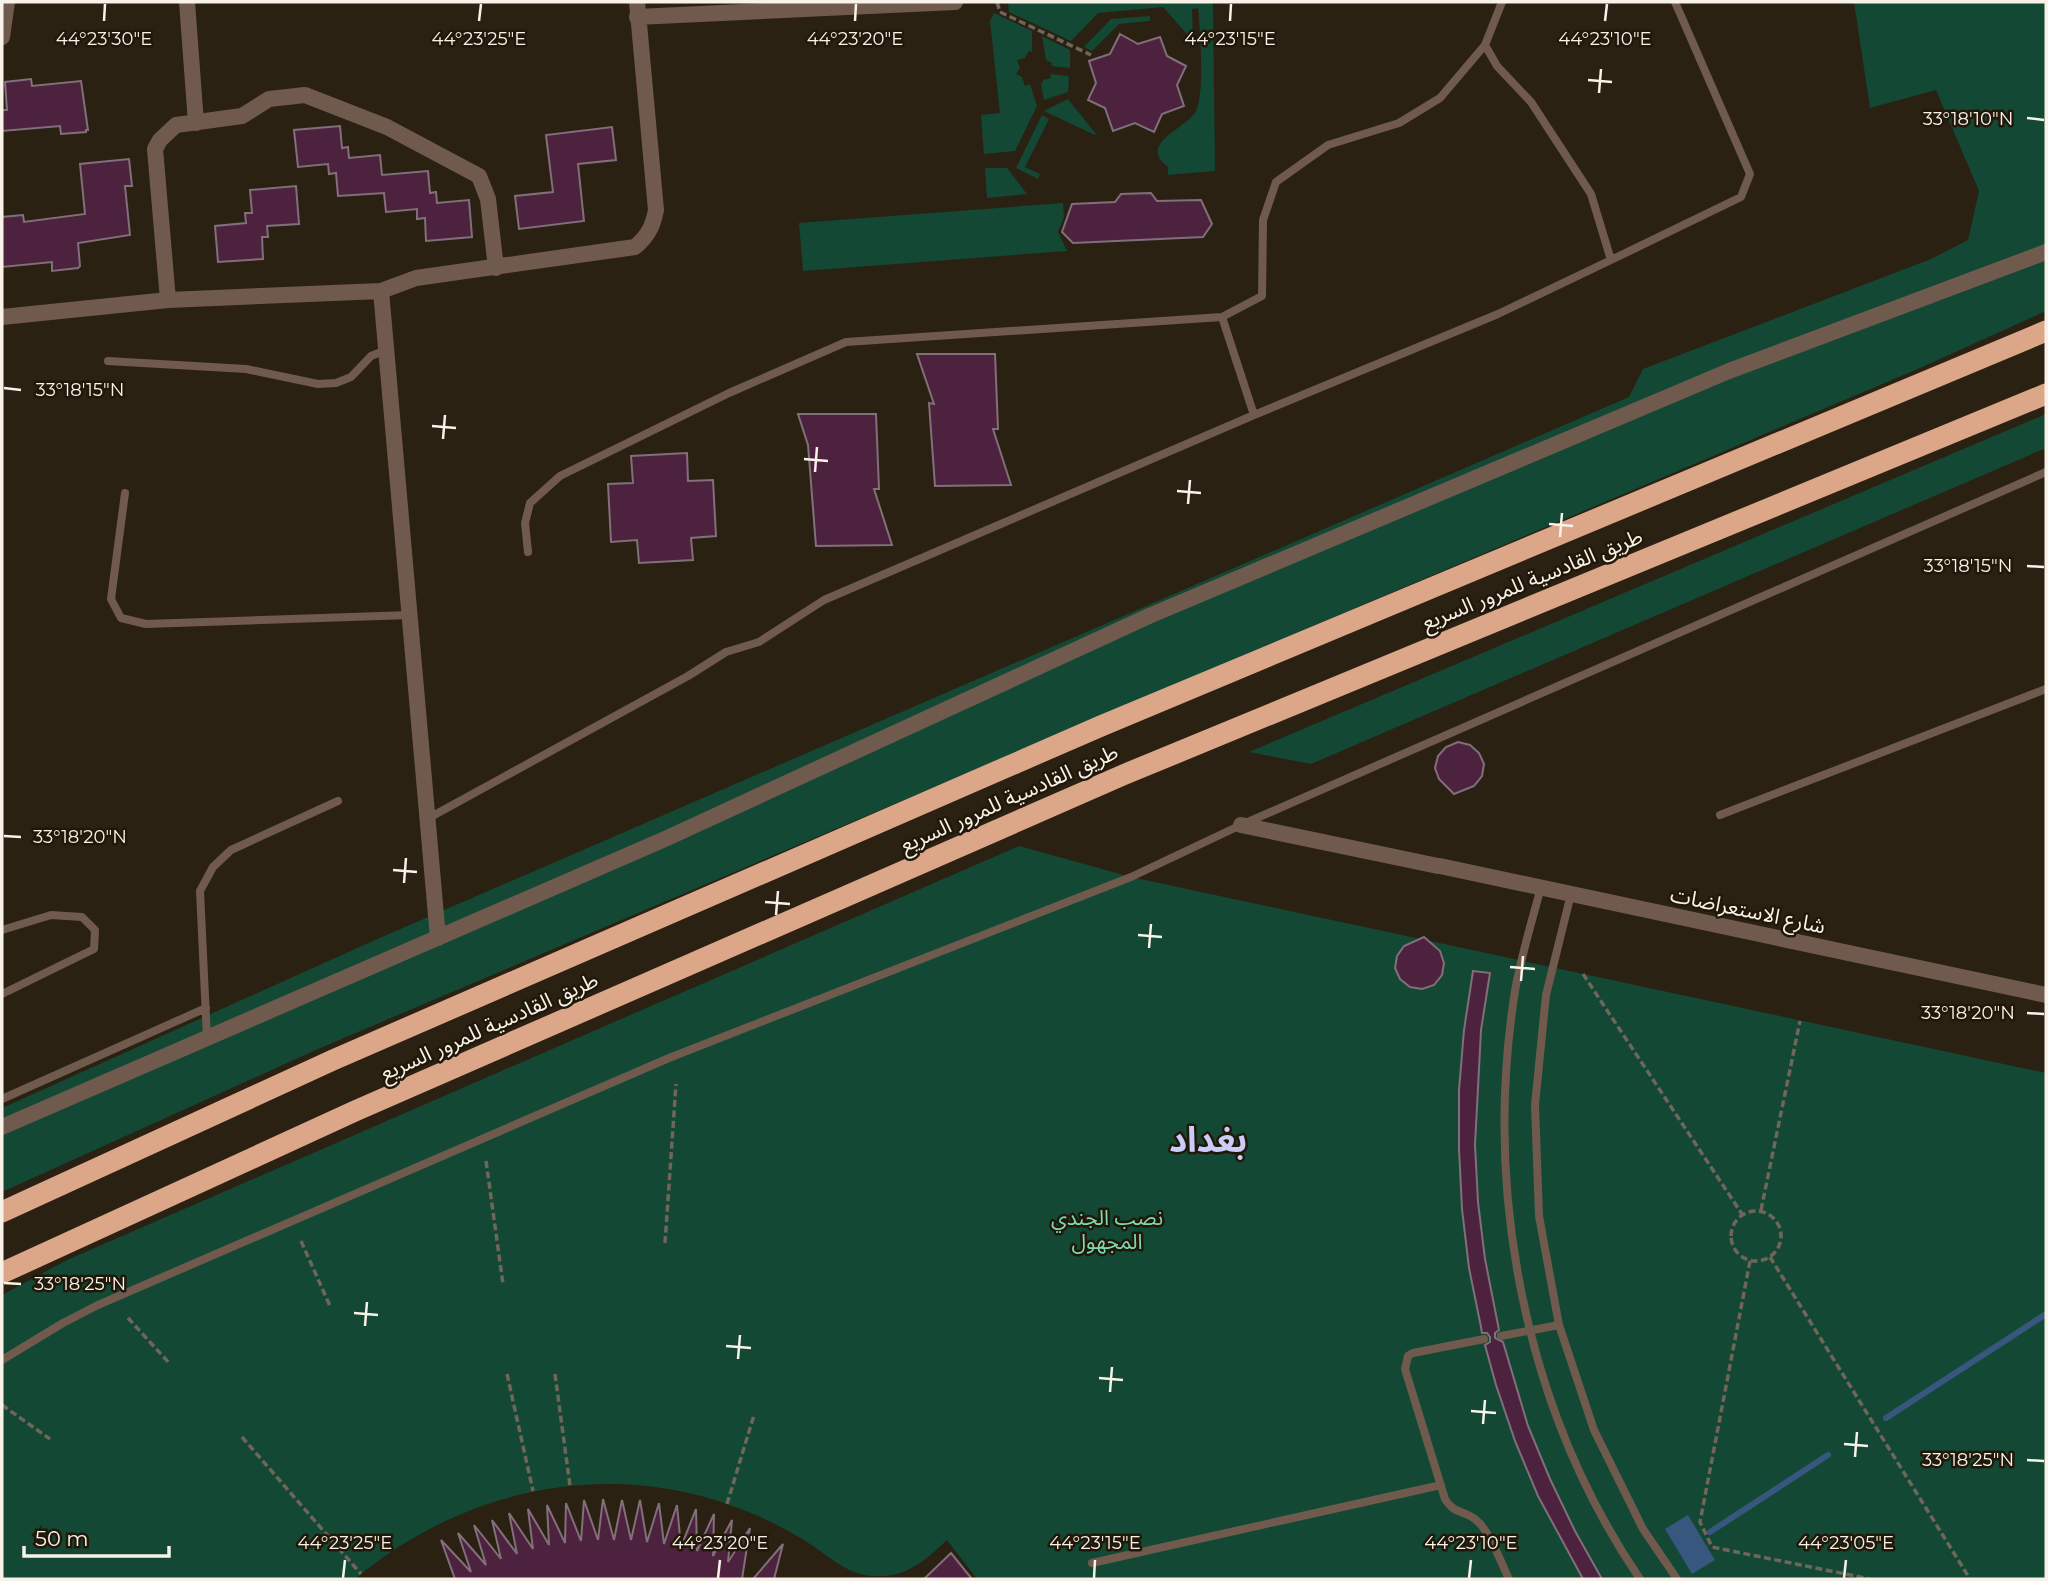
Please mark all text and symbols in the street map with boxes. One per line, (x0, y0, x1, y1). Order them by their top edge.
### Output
text: 44°23'30"E (56, 28, 152, 50)
text: 44°23'25"E (432, 28, 526, 50)
text: 44°23'20"E (807, 28, 903, 50)
text: 44°23'15"E (1184, 28, 1276, 50)
text: 44°23'10"E (1558, 28, 1652, 50)
text: 33°18'10"N (1923, 108, 2013, 130)
text: 33°18'15"N (36, 379, 124, 401)
street label: طريق القادسية للمرور السريع (1418, 523, 1647, 638)
text: 33°18'15"N (1924, 555, 2012, 577)
street label: طريق القادسية للمرور السريع (896, 739, 1123, 860)
text: 33°18'20"N (33, 826, 127, 848)
street label: شارع الاستعراضات (1668, 881, 1828, 942)
street label: طريق القادسية للمرور السريع (376, 967, 603, 1088)
text: 33°18'20"N (1921, 1002, 2015, 1024)
district label: بغداد (1169, 1118, 1247, 1161)
park label: نصب الجندي المجهول (1051, 1205, 1163, 1254)
text: 33°18'25"N (34, 1273, 126, 1295)
text: 33°18'25"N (1922, 1449, 2014, 1471)
scale bar (24, 1514, 170, 1558)
text: 50 m (35, 1526, 89, 1551)
text: 44°23'25"E (298, 1532, 392, 1554)
text: 44°23'20"E (672, 1532, 768, 1554)
text: 44°23'15"E (1049, 1532, 1141, 1554)
text: 44°23'10"E (1424, 1532, 1518, 1554)
text: 44°23'05"E (1798, 1532, 1894, 1554)

